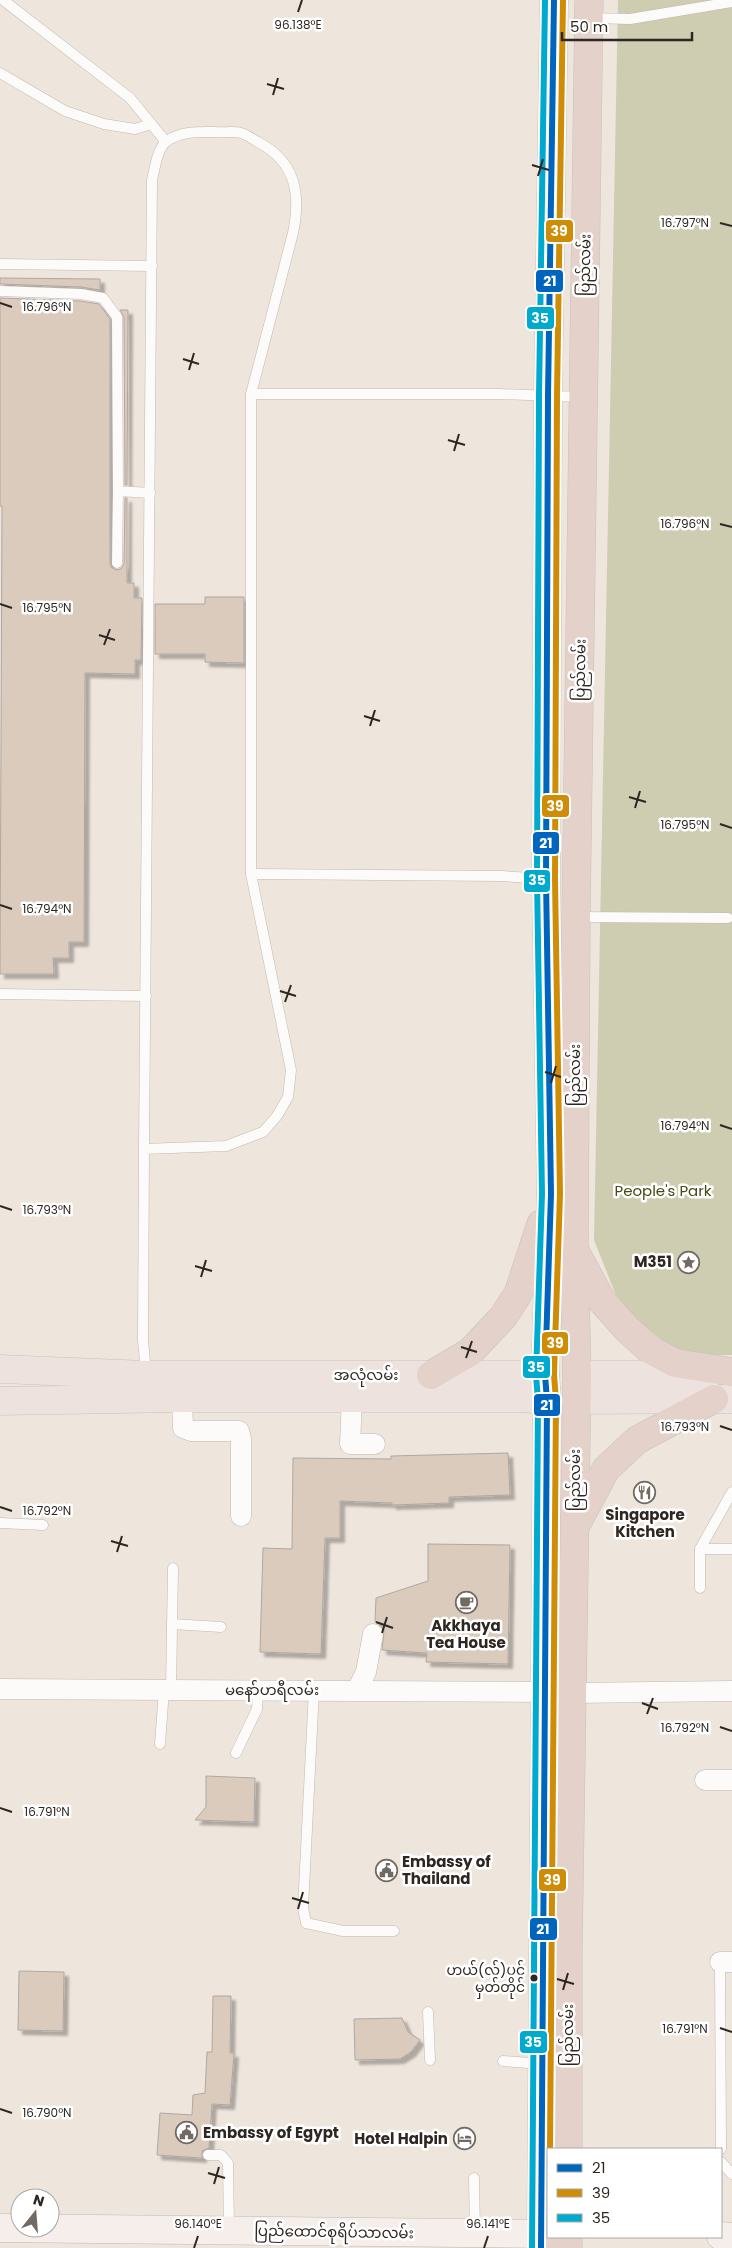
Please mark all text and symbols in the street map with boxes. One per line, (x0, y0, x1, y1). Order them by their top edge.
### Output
scale bar (562, 10, 692, 42)
text: 96.138°E (274, 16, 322, 33)
text: 50 m (570, 16, 608, 37)
text: 16.797°N (661, 214, 709, 231)
line badge: 39 (545, 219, 574, 243)
text: 39 (550, 221, 568, 241)
street label: ပြည်လမ်း (573, 234, 598, 296)
line badge: 21 (535, 269, 564, 293)
text: 21 (543, 271, 557, 291)
text: 16.796°N (22, 298, 72, 315)
line badge: 35 (526, 306, 555, 330)
text: 35 (531, 308, 549, 328)
text: 16.796°N (660, 515, 710, 532)
text: 16.795°N (23, 599, 71, 616)
street label: ပြည်လမ်း (568, 639, 593, 701)
line badge: 39 (541, 794, 570, 818)
text: 39 (546, 796, 564, 816)
text: 16.795°N (661, 816, 709, 833)
line badge: 21 (532, 831, 560, 855)
text: 21 (539, 833, 553, 853)
line badge: 35 (523, 869, 551, 893)
text: 35 (528, 870, 546, 890)
text: 16.794°N (23, 900, 72, 917)
street label: ပြည်လမ်း (564, 1044, 587, 1106)
text: 16.794°N (661, 1117, 710, 1134)
park label: People's Park (614, 1180, 712, 1201)
text: 16.793°N (23, 1201, 71, 1218)
place icon: M351 (676, 1250, 700, 1274)
place label: M351 (634, 1251, 672, 1272)
line badge: 39 (541, 1331, 569, 1355)
text: 39 (546, 1333, 564, 1353)
line badge: 35 (522, 1355, 551, 1379)
text: 35 (527, 1357, 545, 1377)
street label: အလုံလမ်း (333, 1364, 399, 1387)
line badge: 21 (533, 1393, 561, 1417)
text: 21 (540, 1395, 554, 1415)
text: 16.793°N (661, 1418, 709, 1435)
street label: ပြည်လမ်း (564, 1449, 587, 1511)
restaurant icon: Singapore Kitchen (633, 1480, 657, 1504)
text: 16.792°N (23, 1502, 71, 1519)
place label: Singapore Kitchen (605, 1504, 685, 1542)
cafe icon: Akkhaya Tea House (454, 1591, 478, 1615)
place label: Akkhaya Tea House (426, 1615, 506, 1653)
street label: မနော်ဟရီလမ်း (225, 1679, 319, 1702)
text: 16.792°N (661, 1719, 709, 1736)
text: 16.791°N (24, 1803, 70, 1820)
place label: Embassy of Thailand (402, 1851, 491, 1889)
public building icon: Embassy of Thailand (374, 1859, 398, 1883)
line badge: 39 (538, 1868, 567, 1892)
text: 39 (543, 1870, 561, 1890)
line badge: 21 (529, 1917, 558, 1941)
text: 21 (536, 1919, 550, 1939)
place label: ဟယ်(လ်)ပင် မှတ်တိုင် (446, 1960, 525, 1999)
marker: ဟယ်(လ်)ပင် မှတ်တိုင် (529, 1973, 539, 1983)
street label: ပြည်လမ်း (557, 2004, 580, 2066)
text: 16.791°N (662, 2020, 708, 2037)
line badge: 35 (519, 2030, 548, 2054)
text: 35 (524, 2032, 542, 2052)
text: 16.790°N (23, 2104, 71, 2121)
public building icon: Embassy of Egypt (175, 2121, 199, 2145)
place label: Embassy of Egypt (203, 2122, 339, 2143)
hotel icon: Hotel Halpin (452, 2127, 476, 2151)
place label: Hotel Halpin (354, 2128, 448, 2149)
legend (547, 2148, 722, 2238)
text: 21 (592, 2157, 605, 2178)
text: 39 (592, 2182, 610, 2203)
north arrow (10, 2188, 60, 2238)
text: N (31, 2189, 47, 2212)
text: 35 (592, 2207, 610, 2228)
text: 96.140°E (174, 2215, 222, 2232)
text: 96.141°E (466, 2215, 510, 2232)
street label: ပြည်ထောင်စုရိပ်သာလမ်း (254, 2220, 414, 2245)

